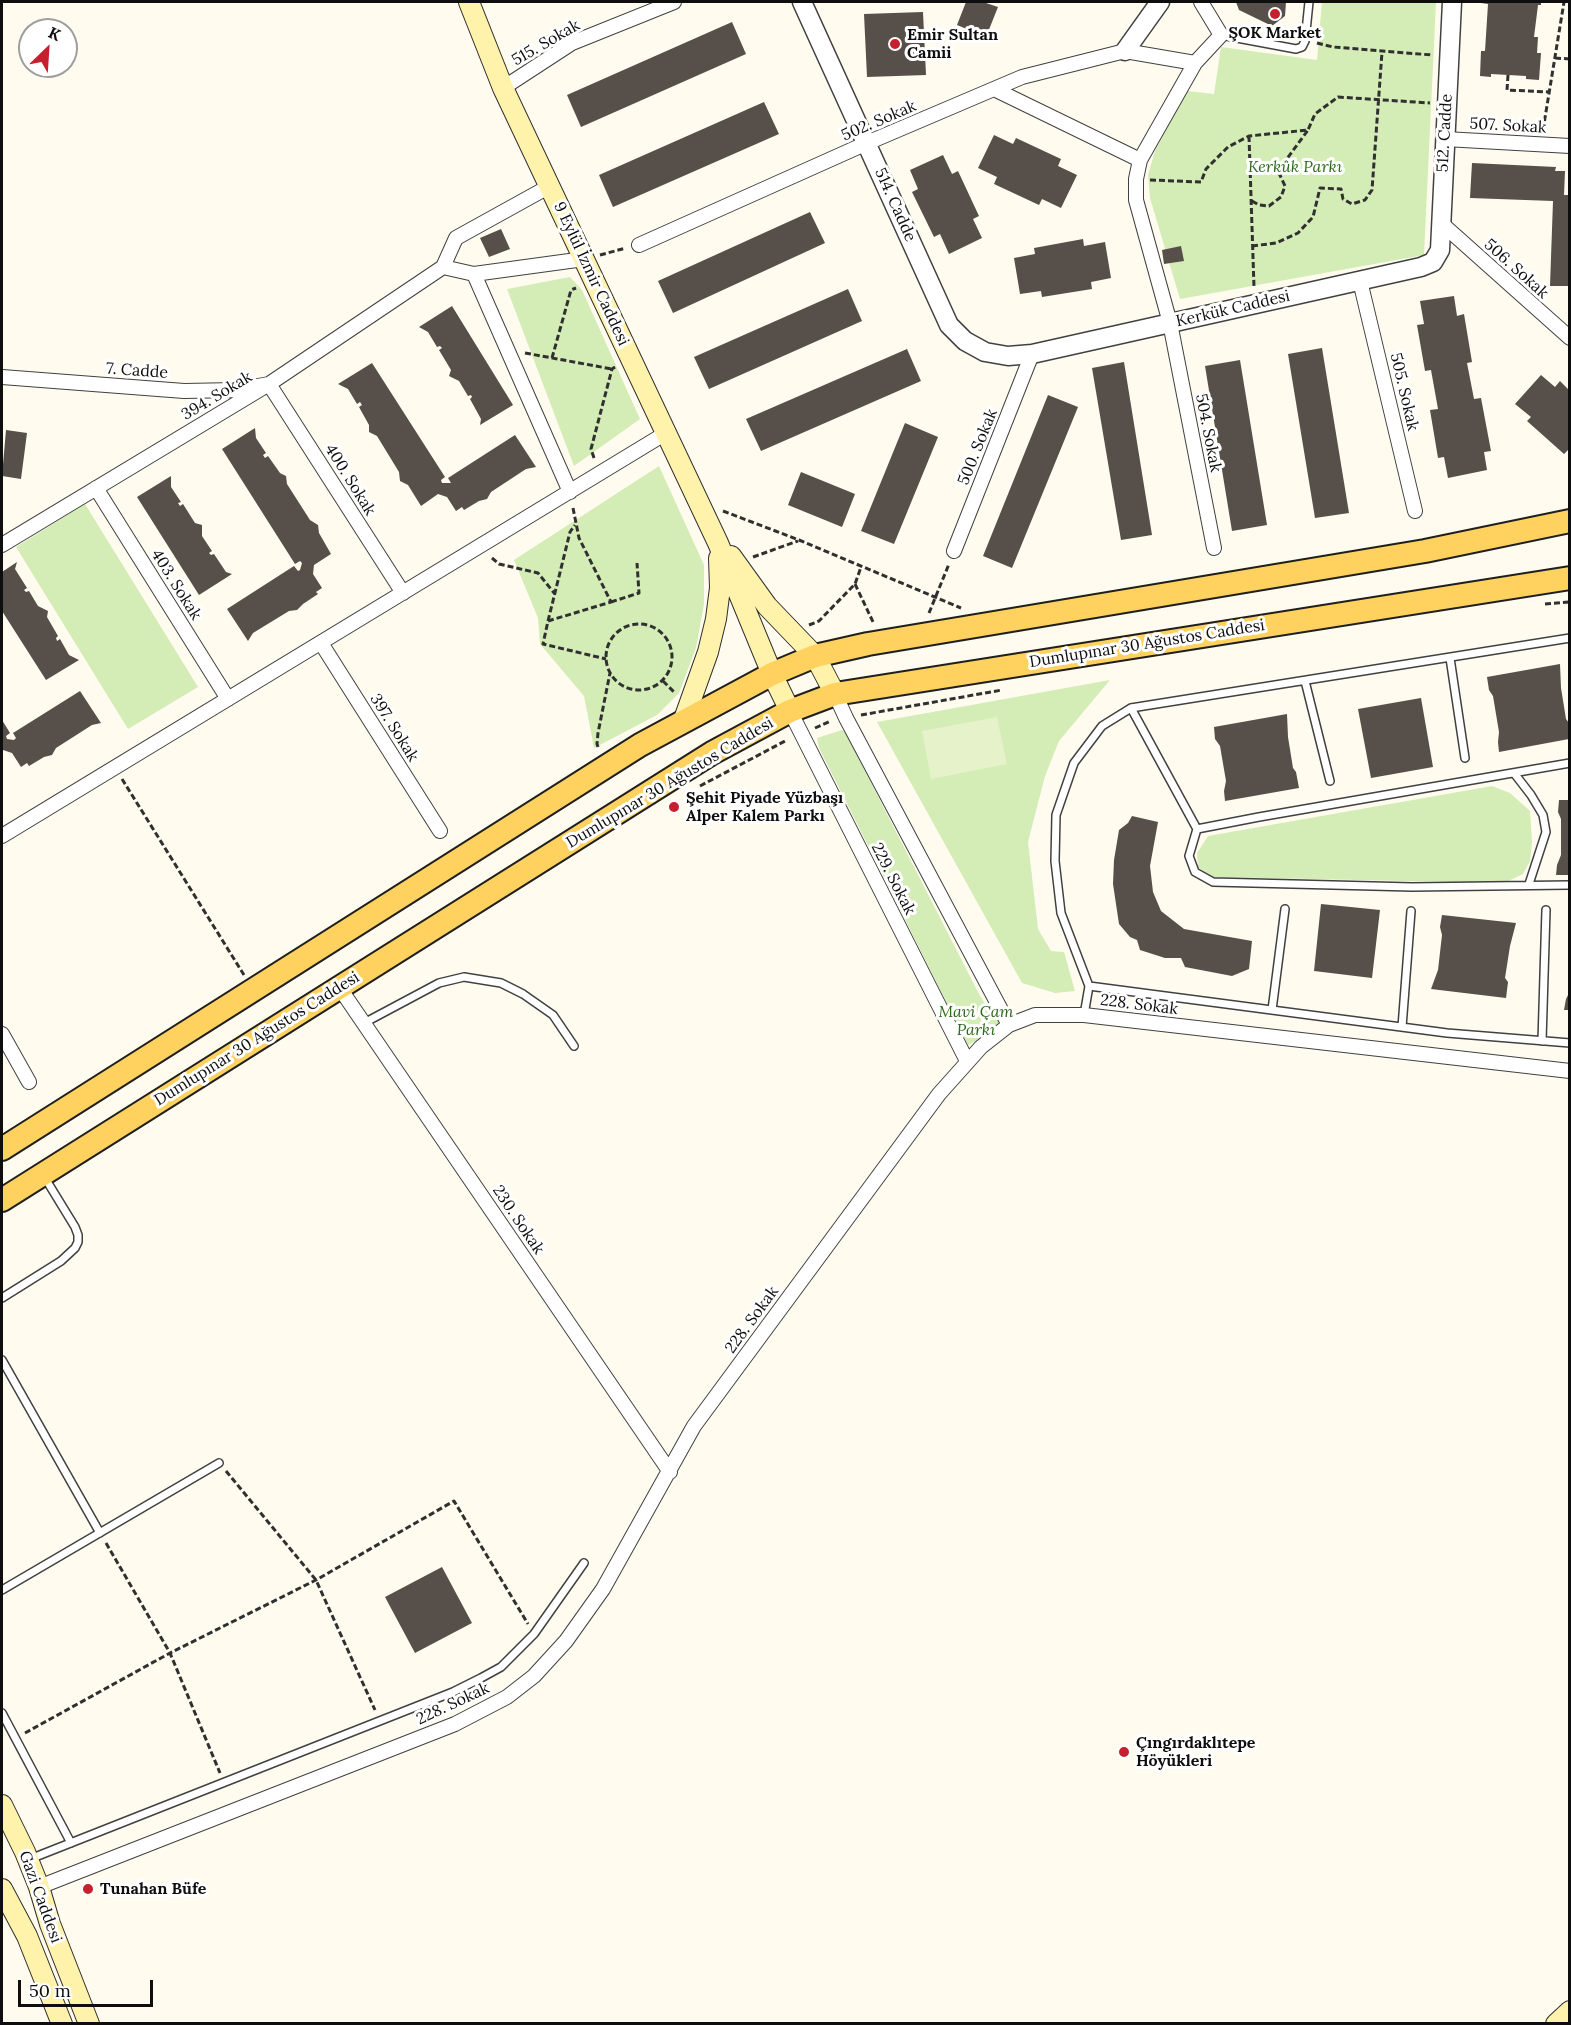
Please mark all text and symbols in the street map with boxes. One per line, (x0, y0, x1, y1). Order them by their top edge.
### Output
marker: ŞOK Market (1268, 7, 1282, 21)
street label: 515. Sokak (509, 16, 583, 70)
north arrow (18, 18, 78, 78)
text: K (45, 22, 64, 45)
place label: ŞOK Market (1229, 23, 1321, 43)
place label: Emir Sultan Camii (907, 25, 998, 63)
marker: Emir Sultan Camii (888, 37, 902, 51)
street label: 512. Cadde (1433, 93, 1457, 173)
street label: 502. Sokak (839, 97, 919, 145)
street label: 507. Sokak (1469, 114, 1547, 138)
park label: Kerkük Parkı (1248, 157, 1342, 177)
street label: 514. Cadde (870, 165, 920, 245)
street label: 9 Eylül İzmir Caddesi (549, 199, 633, 349)
street label: 506. Sokak (1480, 235, 1552, 303)
street label: Kerkük Caddesi (1174, 287, 1292, 331)
street label: 505. Sokak (1386, 351, 1422, 433)
street label: 7. Cadde (105, 359, 169, 383)
street label: 394. Sokak (178, 367, 256, 425)
street label: 504. Sokak (1191, 392, 1225, 474)
street label: 500. Sokak (954, 406, 1002, 488)
street label: 400. Sokak (321, 441, 379, 519)
street label: 403. Sokak (147, 546, 205, 624)
street label: Dumlupınar 30 Ağustos Caddesi (1028, 616, 1266, 672)
street label: 397. Sokak (366, 690, 422, 766)
street label: Dumlupınar 30 Ağustos Caddesi (563, 713, 777, 853)
place label: Şehit Piyade Yüzbaşı Alper Kalem Parkı (686, 788, 843, 826)
marker: Şehit Piyade Yüzbaşı Alper Kalem Parkı (667, 800, 681, 814)
street label: 229. Sokak (867, 840, 919, 918)
street label: Dumlupınar 30 Ağustos Caddesi (151, 968, 363, 1110)
street label: 228. Sokak (1099, 991, 1179, 1019)
park label: Mavi Çam Parkı (939, 1002, 1013, 1040)
street label: 230. Sokak (488, 1182, 548, 1258)
street label: 228. Sokak (721, 1283, 783, 1357)
street label: 228. Sokak (414, 1679, 492, 1729)
place label: Çıngırdaklıtepe Höyükleri (1136, 1733, 1255, 1771)
marker: Çıngırdaklıtepe Höyükleri (1117, 1745, 1131, 1759)
street label: Gazi Caddesi (14, 1848, 66, 1946)
place label: Tunahan Büfe (100, 1879, 206, 1899)
marker: Tunahan Büfe (81, 1882, 95, 1896)
scale bar (21, 1968, 156, 2006)
text: 50 m (29, 1979, 71, 2002)

